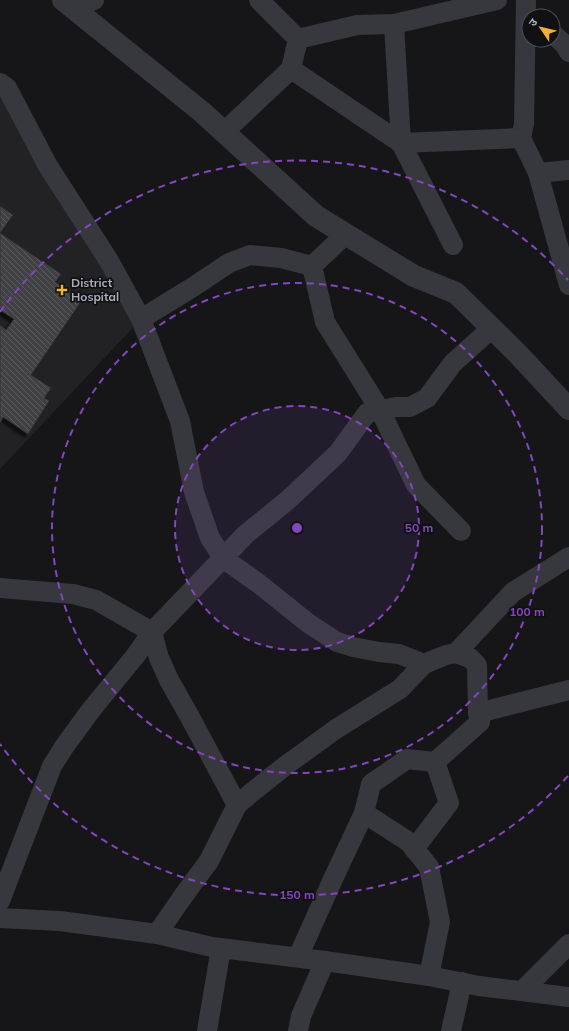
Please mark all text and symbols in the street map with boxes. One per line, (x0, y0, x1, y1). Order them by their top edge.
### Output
north arrow (521, 8, 561, 48)
text: उ (525, 15, 541, 29)
place label: District Hospital (71, 275, 119, 304)
marker: District Hospital (56, 284, 68, 296)
text: 50 m (405, 520, 433, 535)
centre of rings (290, 521, 304, 535)
text: 100 m (509, 604, 545, 619)
text: 150 m (279, 887, 315, 902)

